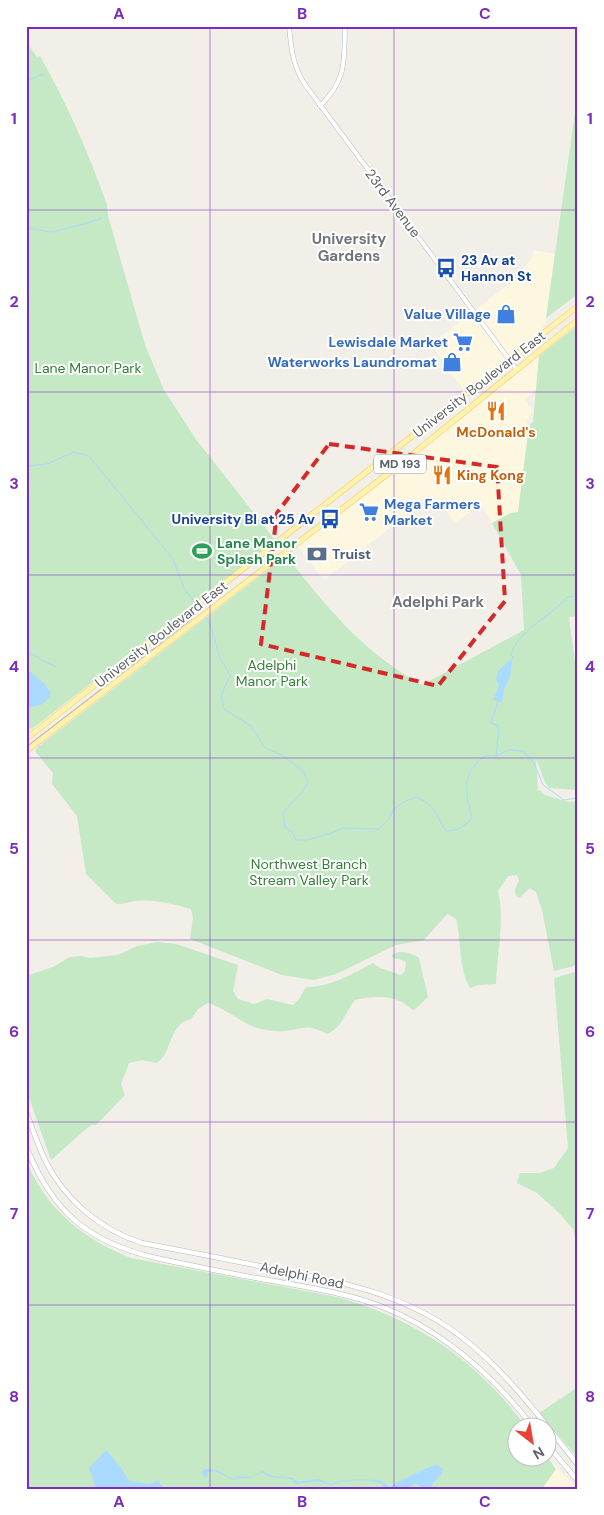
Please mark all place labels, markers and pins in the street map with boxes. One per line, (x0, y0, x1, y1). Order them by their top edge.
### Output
place label: 23 Av at Hannon St (461, 251, 531, 285)
bus stop icon: 23 Av at Hannon St (435, 257, 457, 279)
shop icon: Value Village (495, 303, 517, 325)
place label: Value Village (404, 305, 491, 323)
supermarket icon: Lewisdale Market (452, 331, 474, 353)
place label: Lewisdale Market (329, 333, 448, 351)
shop icon: Waterworks Laundromat (441, 351, 463, 373)
place label: Waterworks Laundromat (267, 353, 437, 371)
restaurant icon: McDonald's (485, 400, 507, 422)
place label: McDonald's (456, 423, 536, 441)
restaurant icon: King Kong (431, 464, 453, 486)
place label: King Kong (457, 466, 524, 484)
place label: Mega Farmers Market (384, 495, 480, 529)
supermarket icon: Mega Farmers Market (358, 501, 380, 523)
bus stop icon: University Bl at 25 Av (319, 508, 341, 530)
place label: University Bl at 25 Av (172, 510, 315, 528)
place label: Lane Manor Splash Park (217, 534, 297, 568)
sports icon: Lane Manor Splash Park (191, 540, 213, 562)
bank icon: Truist (306, 543, 328, 565)
place label: Truist (332, 545, 371, 563)

